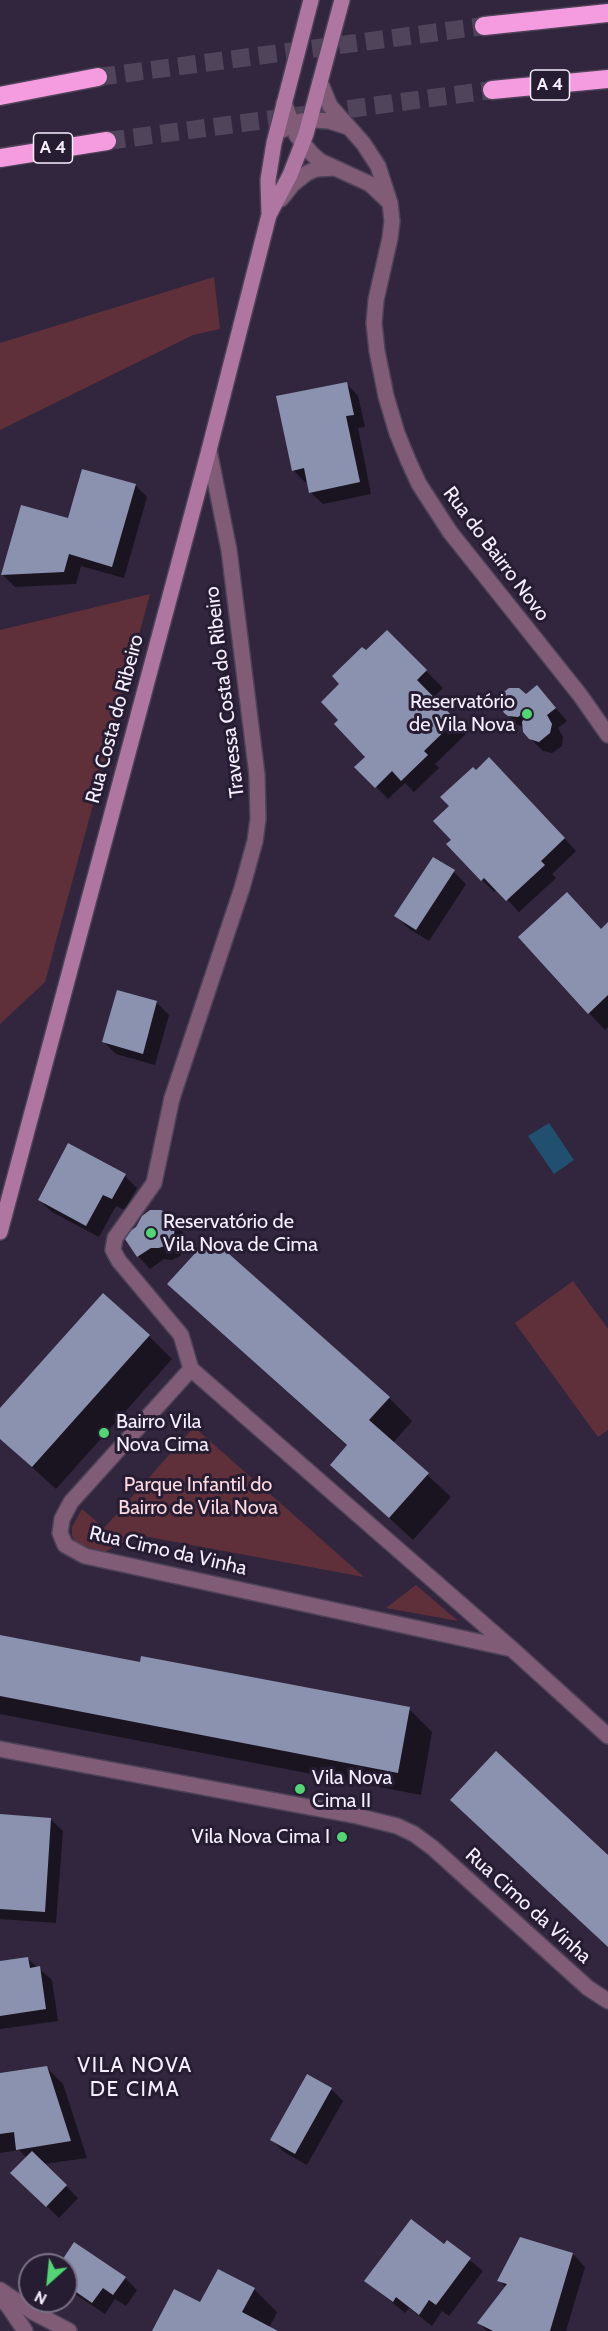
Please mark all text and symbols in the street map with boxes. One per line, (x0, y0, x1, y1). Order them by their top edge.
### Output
road number: A 4 (530, 70, 570, 100)
road number: A 4 (34, 133, 72, 163)
street label: Rua do Bairro Novo (438, 482, 554, 626)
street label: Travessa Costa do Ribeiro (200, 585, 250, 799)
street label: Rua Costa do Ribeiro (81, 632, 149, 806)
place label: Reservatório de Vila Nova (409, 690, 515, 737)
marker: Reservatório de Vila Nova (520, 707, 534, 721)
place label: Reservatório de Vila Nova de Cima (163, 1210, 318, 1257)
marker: Reservatório de Vila Nova de Cima (144, 1226, 158, 1240)
place label: Bairro Vila Nova Cima (116, 1410, 209, 1457)
marker: Bairro Vila Nova Cima (97, 1426, 111, 1440)
park label: Parque Infantil do Bairro de Vila Nova (118, 1473, 278, 1520)
street label: Rua Cimo da Vinha (87, 1521, 249, 1581)
place label: Vila Nova Cima II (312, 1766, 392, 1813)
marker: Vila Nova Cima II (293, 1782, 307, 1796)
place label: Vila Nova Cima I (192, 1825, 330, 1849)
marker: Vila Nova Cima I (335, 1830, 349, 1844)
street label: Rua Cimo da Vinha (460, 1843, 596, 1969)
district label: VILA NOVA DE CIMA (77, 2053, 193, 2103)
north arrow (18, 2253, 78, 2313)
text: N (31, 2287, 50, 2309)

